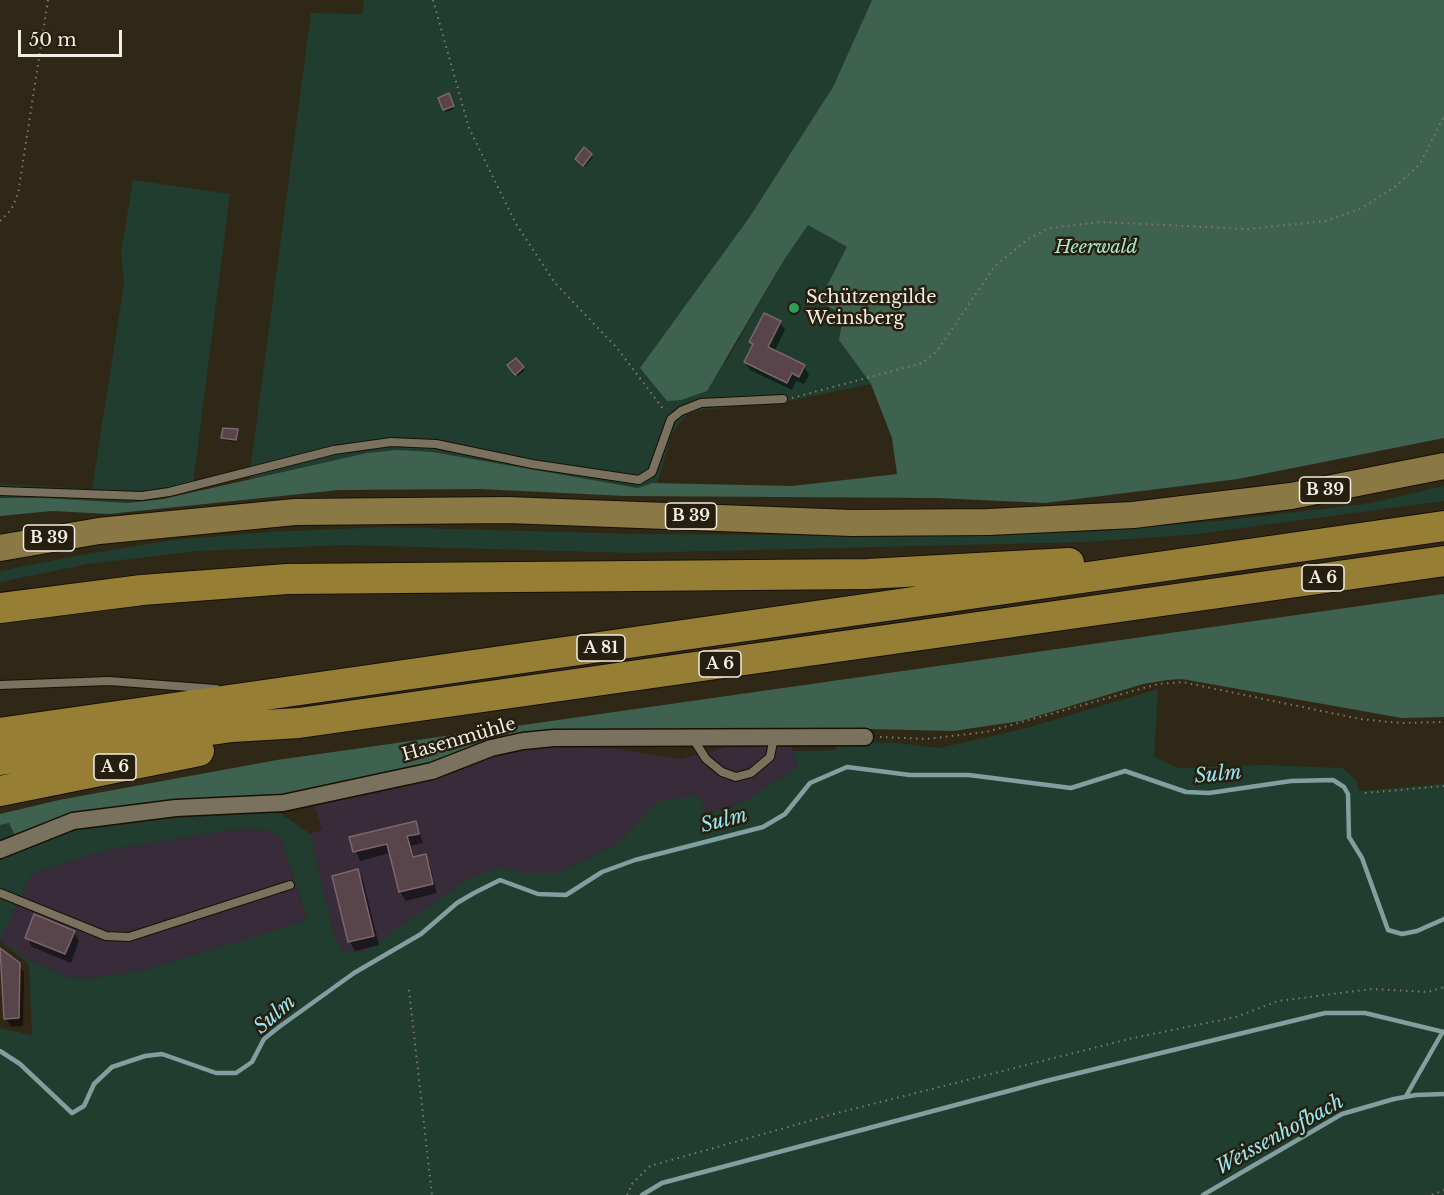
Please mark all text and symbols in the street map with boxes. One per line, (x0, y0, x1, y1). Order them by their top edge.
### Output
scale bar (21, 18, 124, 56)
text: 50 m (29, 29, 77, 51)
park label: Heerwald (1055, 237, 1137, 259)
place label: Schützengilde Weinsberg (806, 287, 936, 330)
marker: Schützengilde Weinsberg (787, 301, 801, 315)
road number: B 39 (1300, 477, 1350, 503)
road number: B 39 (666, 503, 716, 529)
road number: B 39 (23, 525, 74, 551)
road number: A 6 (1302, 565, 1344, 591)
road number: A 81 (577, 635, 625, 661)
road number: A 6 (699, 651, 741, 677)
street label: Hasenmühle (400, 713, 518, 767)
road number: A 6 (94, 754, 136, 780)
water label: Sulm (1193, 761, 1243, 789)
water label: Sulm (698, 804, 750, 838)
water label: Sulm (249, 990, 301, 1040)
water label: Weissenhofbach (1212, 1090, 1348, 1180)

